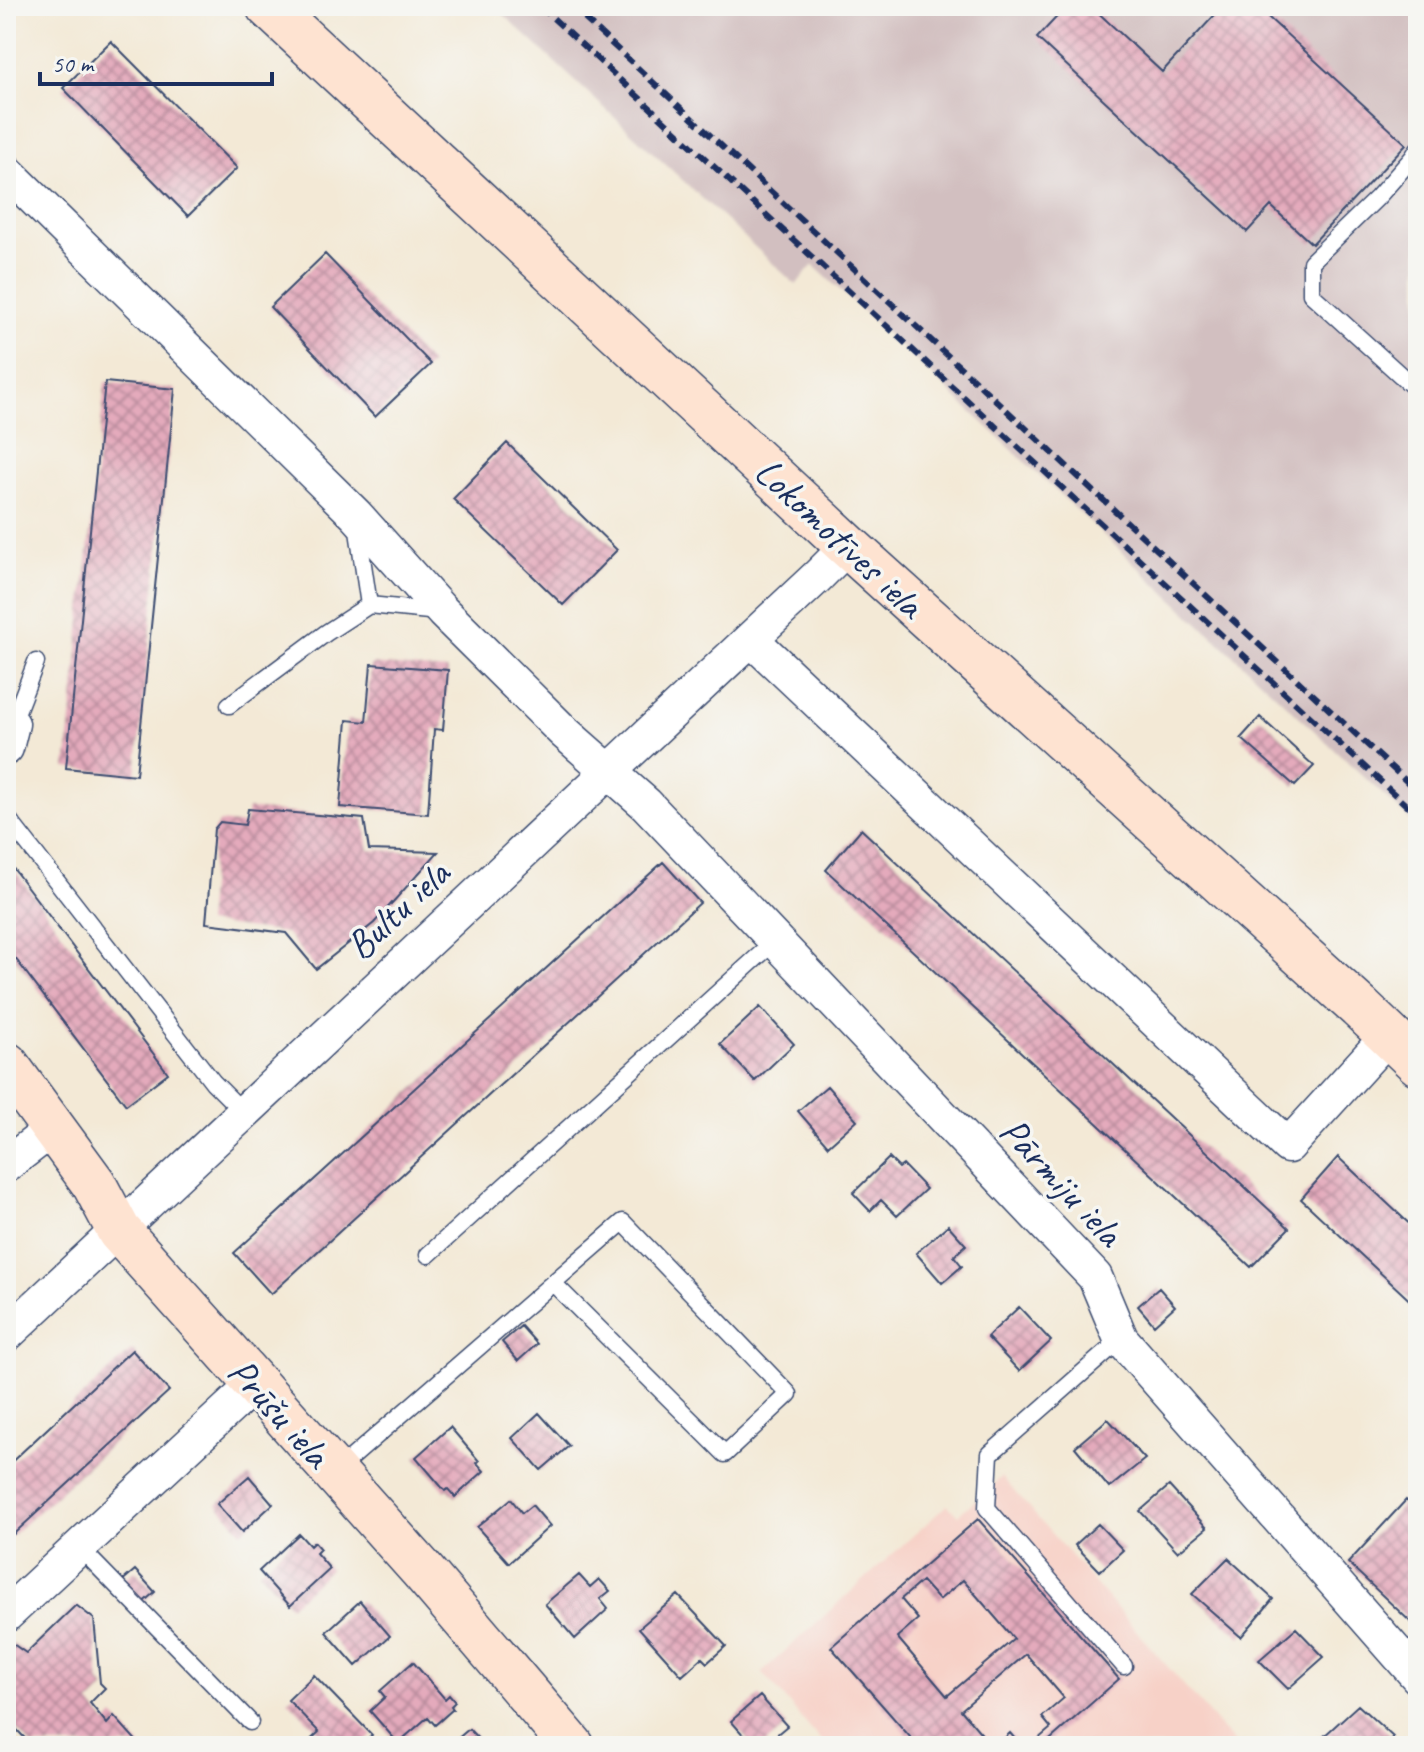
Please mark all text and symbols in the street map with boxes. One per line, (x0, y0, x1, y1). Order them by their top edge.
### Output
scale bar (40, 36, 272, 86)
text: 50 m (52, 49, 95, 79)
street label: Lokomotīves iela (744, 447, 936, 631)
street label: Bultu iela (335, 847, 462, 970)
street label: Pārmiju iela (989, 1107, 1136, 1259)
street label: Prūšu iela (217, 1347, 343, 1480)

